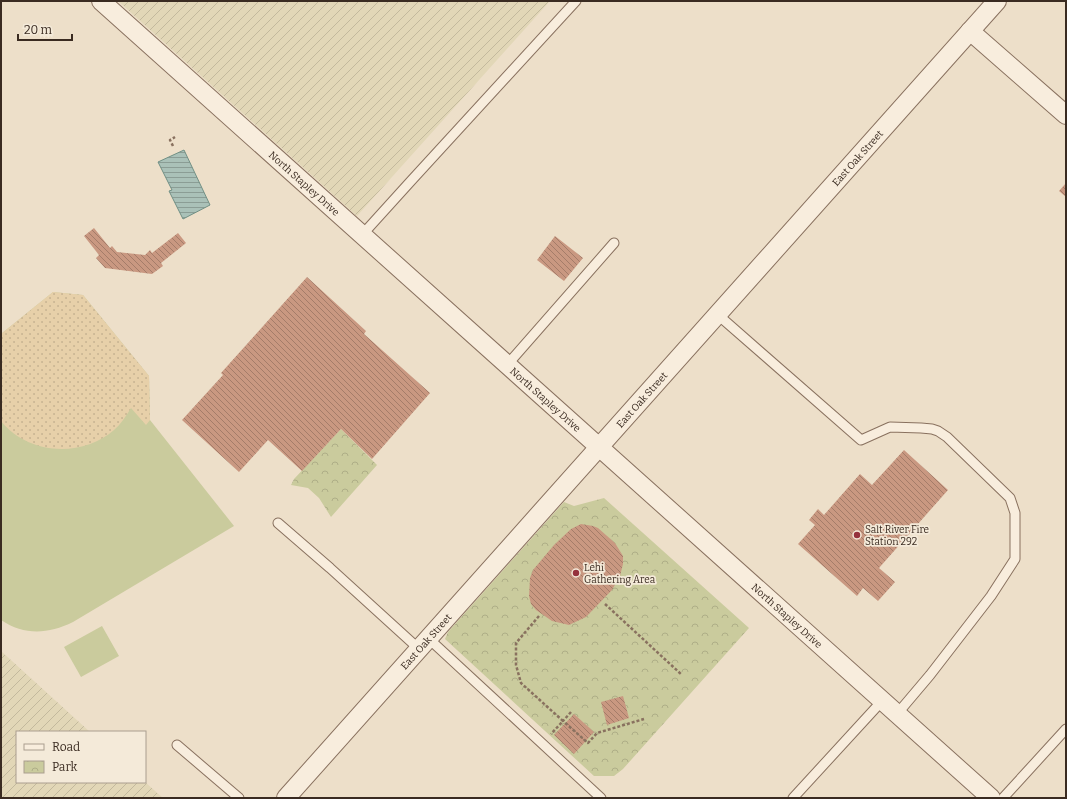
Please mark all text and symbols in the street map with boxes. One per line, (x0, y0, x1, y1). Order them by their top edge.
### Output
scale bar (18, 16, 72, 42)
text: 20 m (24, 23, 53, 37)
street label: East Oak Street (830, 128, 886, 189)
street label: North Stapley Drive (266, 149, 341, 219)
street label: North Stapley Drive (507, 365, 583, 435)
street label: East Oak Street (614, 370, 670, 431)
place label: Salt River Fire Station 292 (865, 524, 929, 548)
marker: Salt River Fire Station 292 (852, 530, 862, 540)
place label: Lehi Gathering Area (584, 562, 656, 586)
marker: Lehi Gathering Area (571, 568, 581, 578)
street label: North Stapley Drive (749, 581, 824, 651)
street label: East Oak Street (399, 611, 455, 672)
legend (16, 731, 146, 783)
text: Road (52, 740, 80, 754)
text: Park (52, 760, 78, 774)

